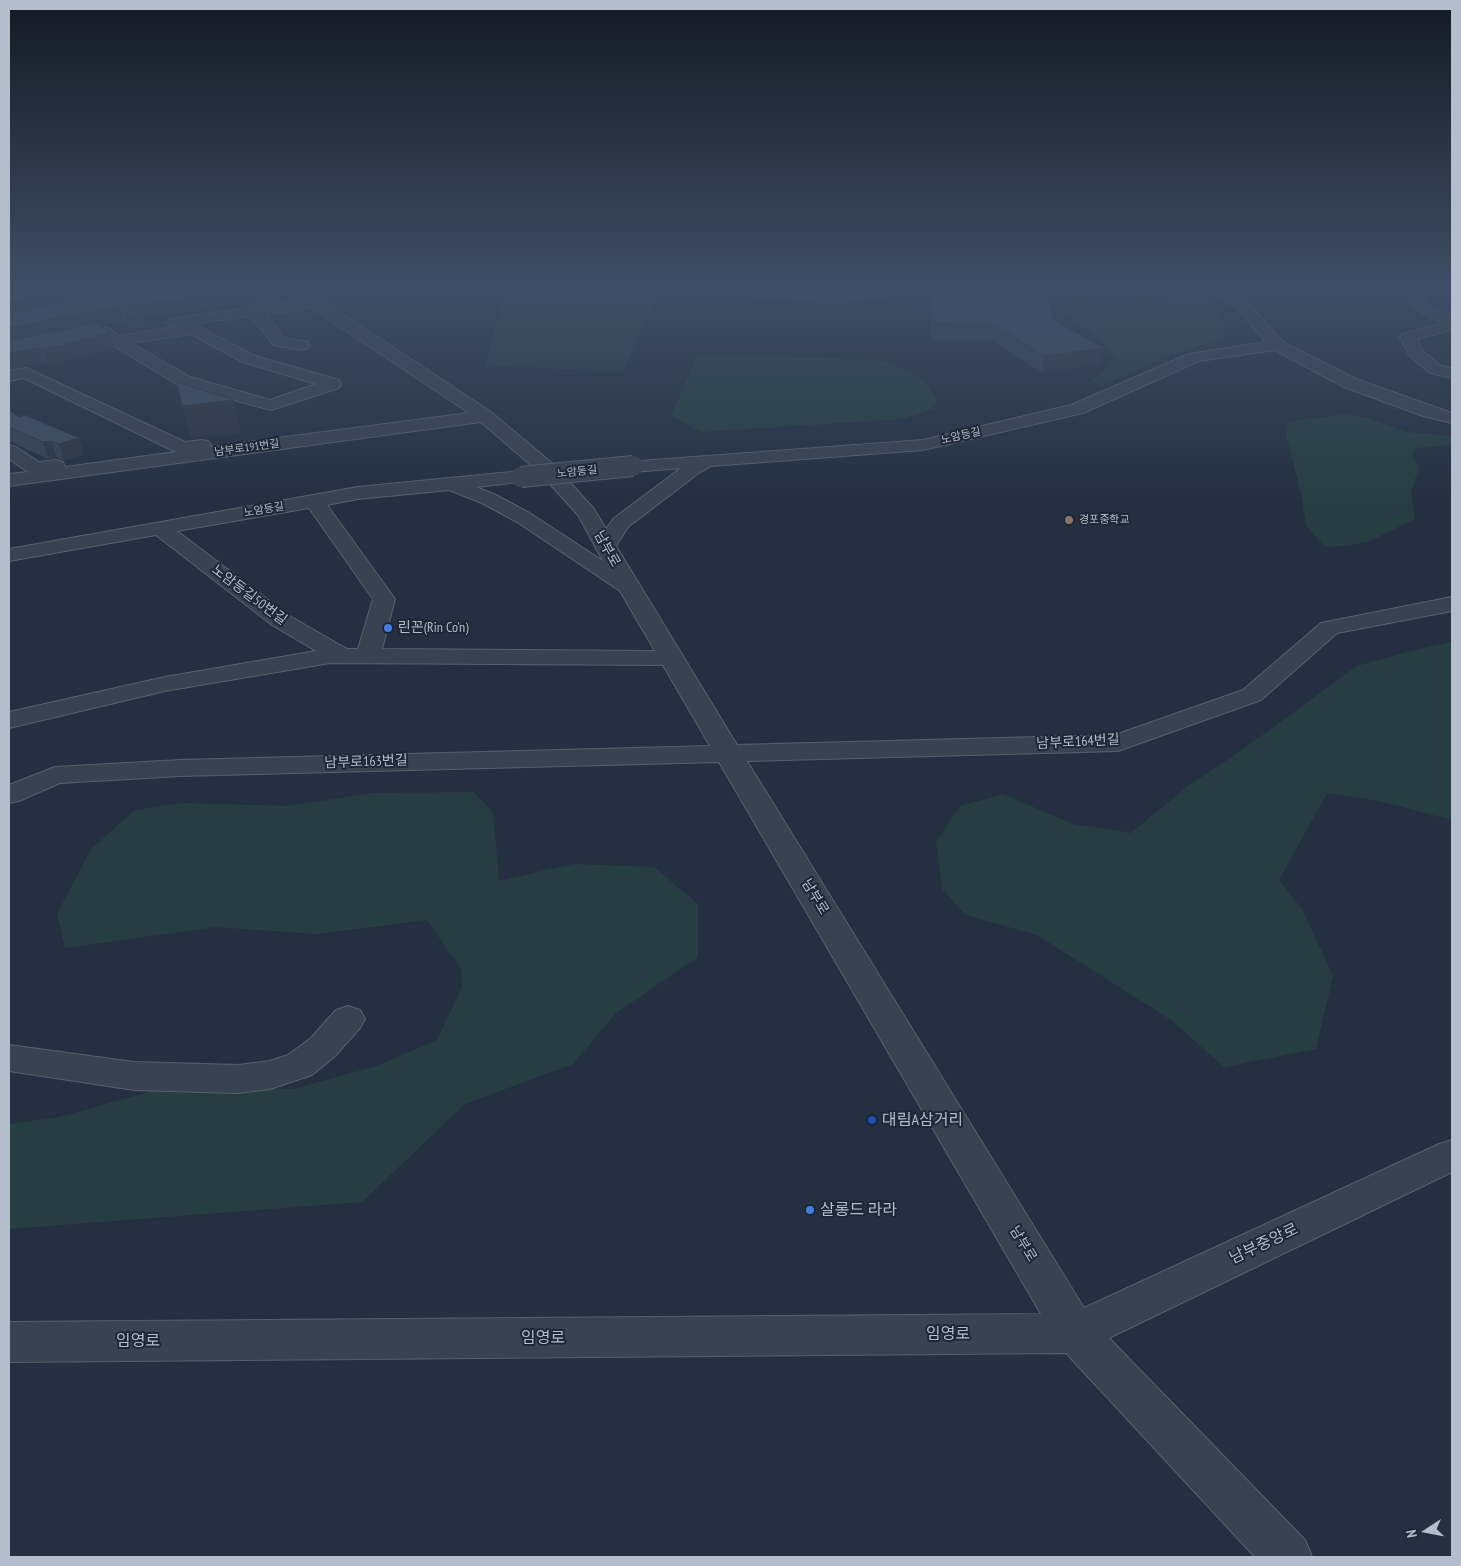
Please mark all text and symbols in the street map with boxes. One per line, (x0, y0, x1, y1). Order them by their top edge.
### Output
street label: 노암등길 (940, 425, 982, 447)
street label: 남부로191번길 (214, 437, 280, 459)
street label: 노암동길 (556, 463, 598, 481)
street label: 노암등길 (243, 500, 285, 520)
place label: 경포중학교 (1079, 513, 1130, 527)
marker: 경포중학교 (1063, 514, 1075, 526)
street label: 남부로 (590, 528, 624, 570)
street label: 노암등길50번길 (208, 561, 290, 629)
place label: 린꼰(Rin Co'n) (398, 620, 469, 636)
marker: 린꼰(Rin Co'n) (382, 622, 394, 634)
street label: 남부로164번길 (1036, 731, 1120, 753)
street label: 남부로163번길 (324, 752, 408, 772)
street label: 남부로 (798, 876, 832, 918)
place label: 대림A삼거리 (882, 1110, 963, 1130)
marker: 대림A삼거리 (866, 1114, 878, 1126)
place label: 살롱드 라라 (820, 1200, 897, 1220)
marker: 살롱드 라라 (804, 1204, 816, 1216)
street label: 남부중앙로 (1227, 1220, 1301, 1268)
street label: 남부로 (1006, 1223, 1040, 1265)
street label: 임영로 (926, 1324, 970, 1344)
street label: 임영로 (521, 1328, 565, 1348)
street label: 임영로 (116, 1331, 160, 1351)
north arrow (1401, 1506, 1451, 1556)
text: N (1402, 1528, 1421, 1539)

